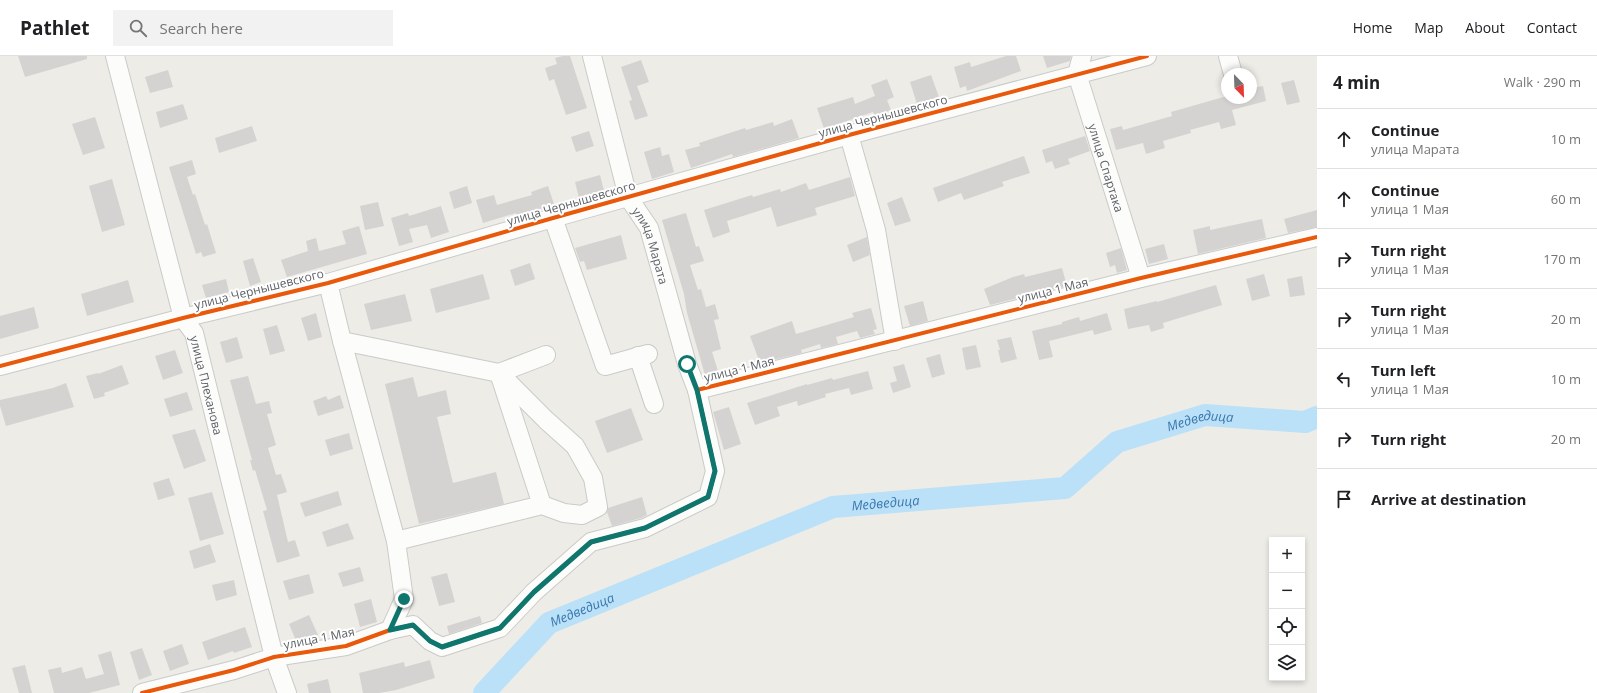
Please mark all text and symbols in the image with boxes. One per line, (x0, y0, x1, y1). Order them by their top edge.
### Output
search box (113, 10, 393, 46)
text: Pathlet (20, 15, 89, 41)
icon: search (127, 17, 149, 39)
text: Search here (159, 18, 243, 38)
text: Home (1353, 18, 1392, 37)
text: Map (1414, 18, 1443, 37)
text: About (1465, 18, 1505, 37)
text: Contact (1527, 18, 1577, 37)
north arrow (1221, 68, 1257, 104)
text: 4 min (1333, 71, 1380, 94)
text: Walk · 290 m (1504, 73, 1581, 91)
street label: улица Чернышевского (817, 91, 949, 141)
text: Continue (1371, 120, 1439, 140)
street label: улица Спартака (1085, 121, 1128, 214)
icon: ahead (1333, 128, 1355, 150)
text: 10 m (1551, 130, 1581, 148)
text: улица Марата (1371, 140, 1459, 158)
street label: улица Чернышевского (505, 177, 637, 229)
text: Continue (1371, 180, 1439, 200)
icon: ahead (1333, 188, 1355, 210)
text: 60 m (1551, 190, 1581, 208)
text: улица 1 Мая (1371, 200, 1449, 218)
street label: улица Марата (629, 204, 673, 286)
text: Turn right (1371, 240, 1446, 260)
icon: right (1333, 248, 1355, 270)
text: 170 m (1543, 250, 1581, 268)
text: улица 1 Мая (1371, 260, 1449, 278)
street label: улица Чернышевского (192, 265, 326, 313)
street label: улица 1 Мая (1016, 273, 1090, 307)
text: Turn right (1371, 300, 1446, 320)
icon: right (1333, 308, 1355, 330)
text: 20 m (1551, 310, 1581, 328)
text: улица 1 Мая (1371, 320, 1449, 338)
street label: улица Плеханова (186, 334, 227, 436)
street label: улица 1 Мая (702, 352, 776, 386)
route start (678, 355, 696, 373)
text: Turn left (1371, 360, 1436, 380)
icon: left (1333, 368, 1355, 390)
text: 10 m (1551, 370, 1581, 388)
text: улица 1 Мая (1371, 380, 1449, 398)
water label: Медведица (1165, 406, 1235, 435)
icon: right (1333, 428, 1355, 450)
text: Turn right (1371, 429, 1446, 449)
text: 20 m (1551, 430, 1581, 448)
icon: arrive (1333, 488, 1355, 510)
text: Arrive at destination (1371, 489, 1526, 509)
water label: Медведица (851, 491, 921, 514)
map controls (1269, 537, 1305, 681)
button: + (1269, 537, 1305, 573)
button: − (1269, 573, 1305, 609)
water label: Медведица (547, 588, 617, 631)
route end (395, 590, 413, 608)
button: locate (1269, 609, 1305, 645)
street label: улица 1 Мая (282, 623, 356, 653)
button: layers (1269, 645, 1305, 681)

